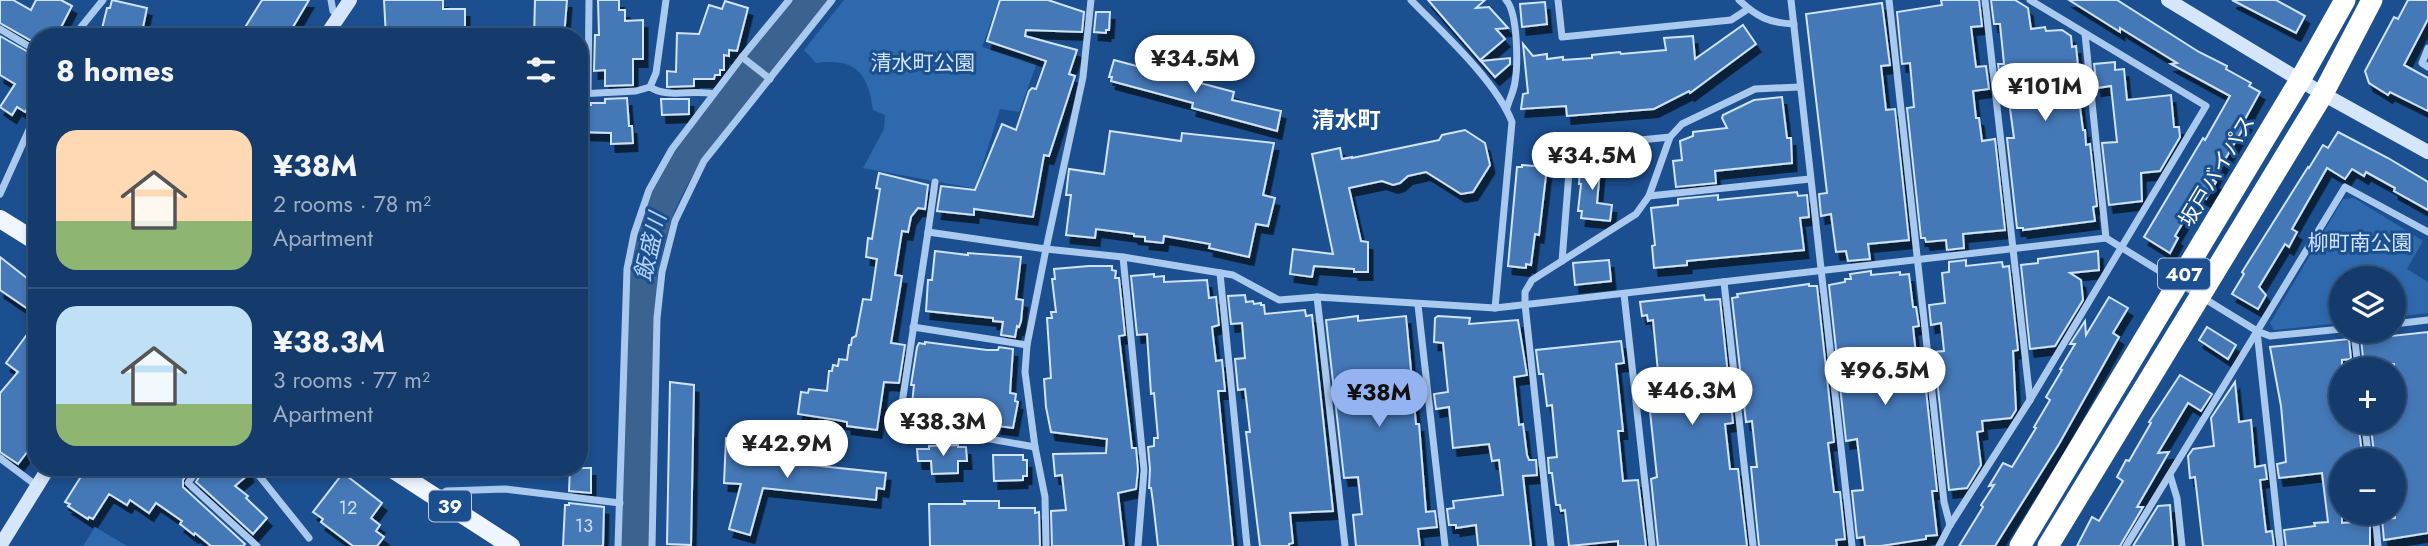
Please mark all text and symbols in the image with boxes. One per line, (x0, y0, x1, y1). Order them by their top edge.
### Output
pin: ¥34.5M (1138, 36, 1252, 95)
text: ¥34.5M (1151, 41, 1239, 75)
park label: 清水町公園 (871, 48, 976, 78)
text: 8 homes (56, 49, 174, 92)
icon: filters (522, 51, 560, 89)
pin: ¥101M (1996, 64, 2094, 123)
text: ¥101M (2008, 69, 2082, 103)
district label: 清水町 (1312, 103, 1381, 137)
street label: 坂戸バイパス (2172, 109, 2262, 233)
pin: ¥34.5M (1535, 132, 1649, 192)
text: ¥34.5M (1548, 138, 1636, 172)
text: ¥38M (273, 144, 357, 187)
icon: home (112, 158, 196, 242)
text: 2 rooms · 78 m² (273, 187, 431, 221)
water label: 飯盛川 (626, 207, 675, 284)
text: Apartment (273, 221, 373, 255)
park label: 柳町南公園 (2308, 228, 2413, 258)
road number: 407 (2158, 258, 2210, 290)
map controls (2329, 266, 2406, 525)
button: layers (2329, 266, 2406, 343)
text: ¥38.3M (273, 320, 385, 363)
icon: home (112, 334, 196, 418)
pin: ¥96.5M (1828, 348, 1942, 407)
text: ¥96.5M (1841, 353, 1929, 387)
button: + (2329, 357, 2406, 434)
text: 3 rooms · 77 m² (273, 363, 430, 397)
pin: ¥46.3M (1635, 368, 1749, 427)
pin: ¥38M (1338, 370, 1420, 429)
text: ¥46.3M (1647, 373, 1737, 407)
text: ¥38M (1347, 375, 1411, 409)
text: Apartment (273, 397, 373, 431)
pin: ¥38.3M (886, 398, 1000, 458)
text: ¥38.3M (900, 404, 986, 438)
pin: ¥42.9M (730, 420, 844, 480)
text: ¥42.9M (742, 426, 832, 460)
button: − (2329, 448, 2406, 525)
road number: 39 (429, 491, 471, 522)
house number: 12 (339, 495, 357, 521)
house number: 13 (575, 513, 593, 539)

